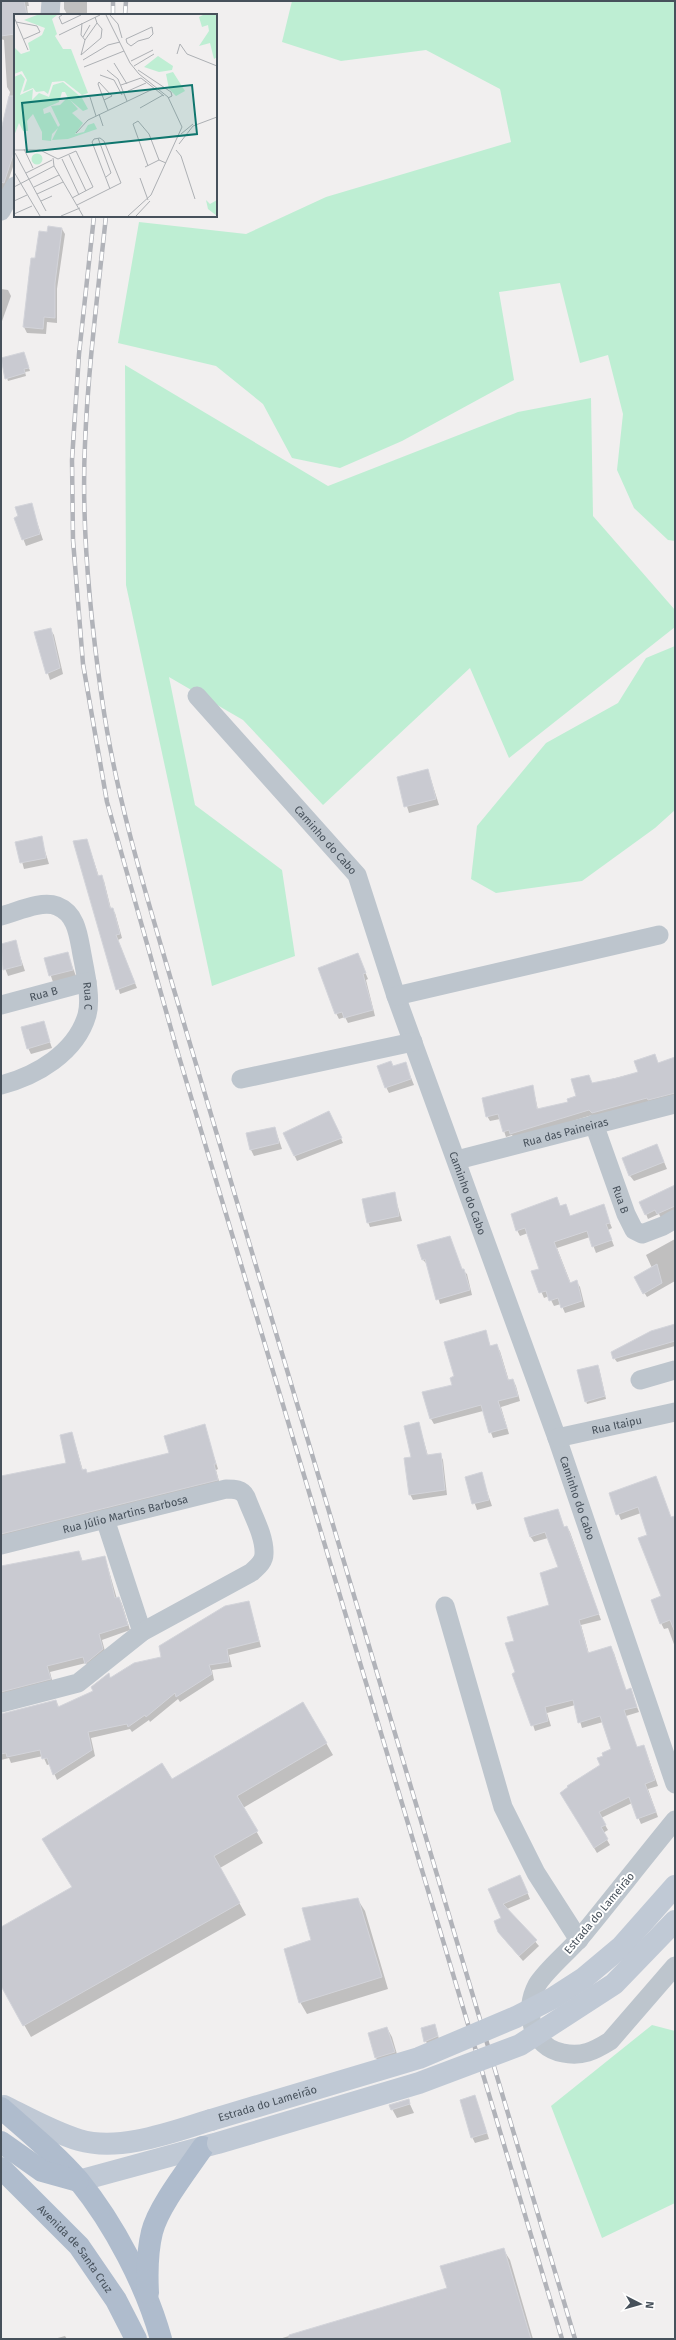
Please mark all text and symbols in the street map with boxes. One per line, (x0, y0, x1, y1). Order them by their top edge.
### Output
inset map (14, 14, 217, 217)
street label: Caminho do Cabo (291, 803, 359, 877)
street label: Rua C (80, 981, 95, 1010)
street label: Rua B (28, 984, 59, 1004)
street label: Rua das Paineiras (521, 1115, 610, 1150)
street label: Caminho do Cabo (446, 1150, 488, 1237)
street label: Rua B (609, 1184, 631, 1216)
street label: Rua Itaipu (590, 1414, 643, 1437)
street label: Caminho do Cabo (557, 1454, 597, 1542)
street label: Rua Júlio Martins Barbosa (61, 1493, 189, 1536)
street label: Estrada do Lameirão (562, 1870, 637, 1957)
street label: Estrada do Lameirão (217, 2083, 319, 2124)
street label: Avenida de Santa Cruz (35, 2202, 115, 2296)
north arrow (620, 2284, 660, 2324)
text: N (643, 2301, 656, 2309)

